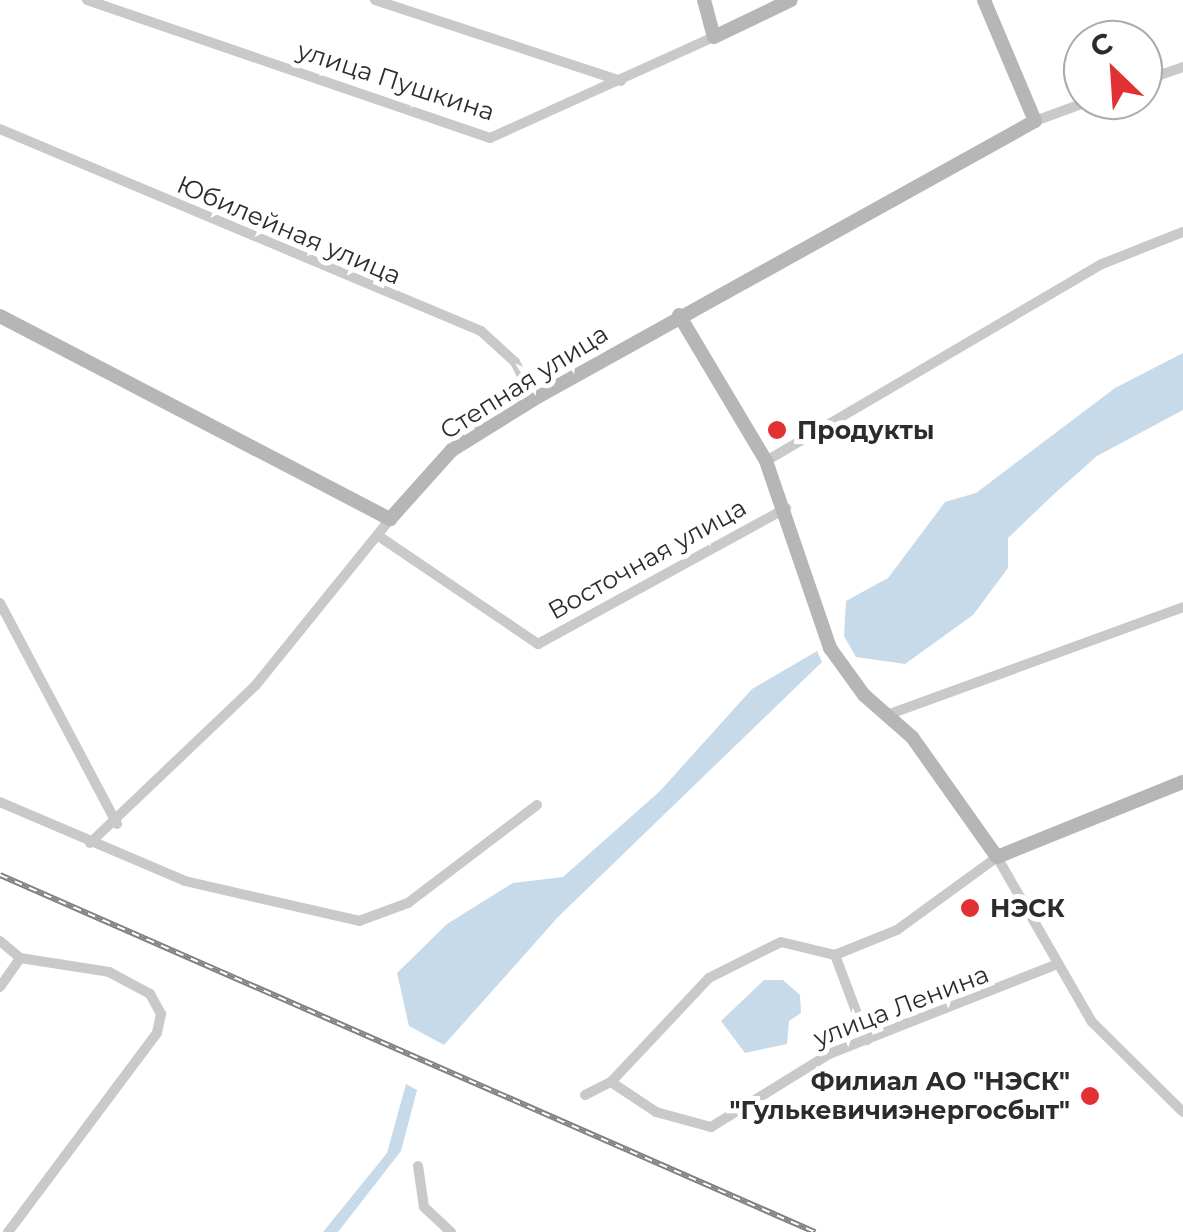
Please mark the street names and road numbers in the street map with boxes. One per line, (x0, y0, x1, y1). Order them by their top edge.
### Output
street label: улица Пушкина (294, 35, 498, 127)
street label: Юбилейная улица (172, 169, 406, 291)
street label: Степная улица (435, 318, 613, 446)
street label: Восточная улица (543, 492, 751, 626)
street label: улица Ленина (809, 959, 993, 1053)

